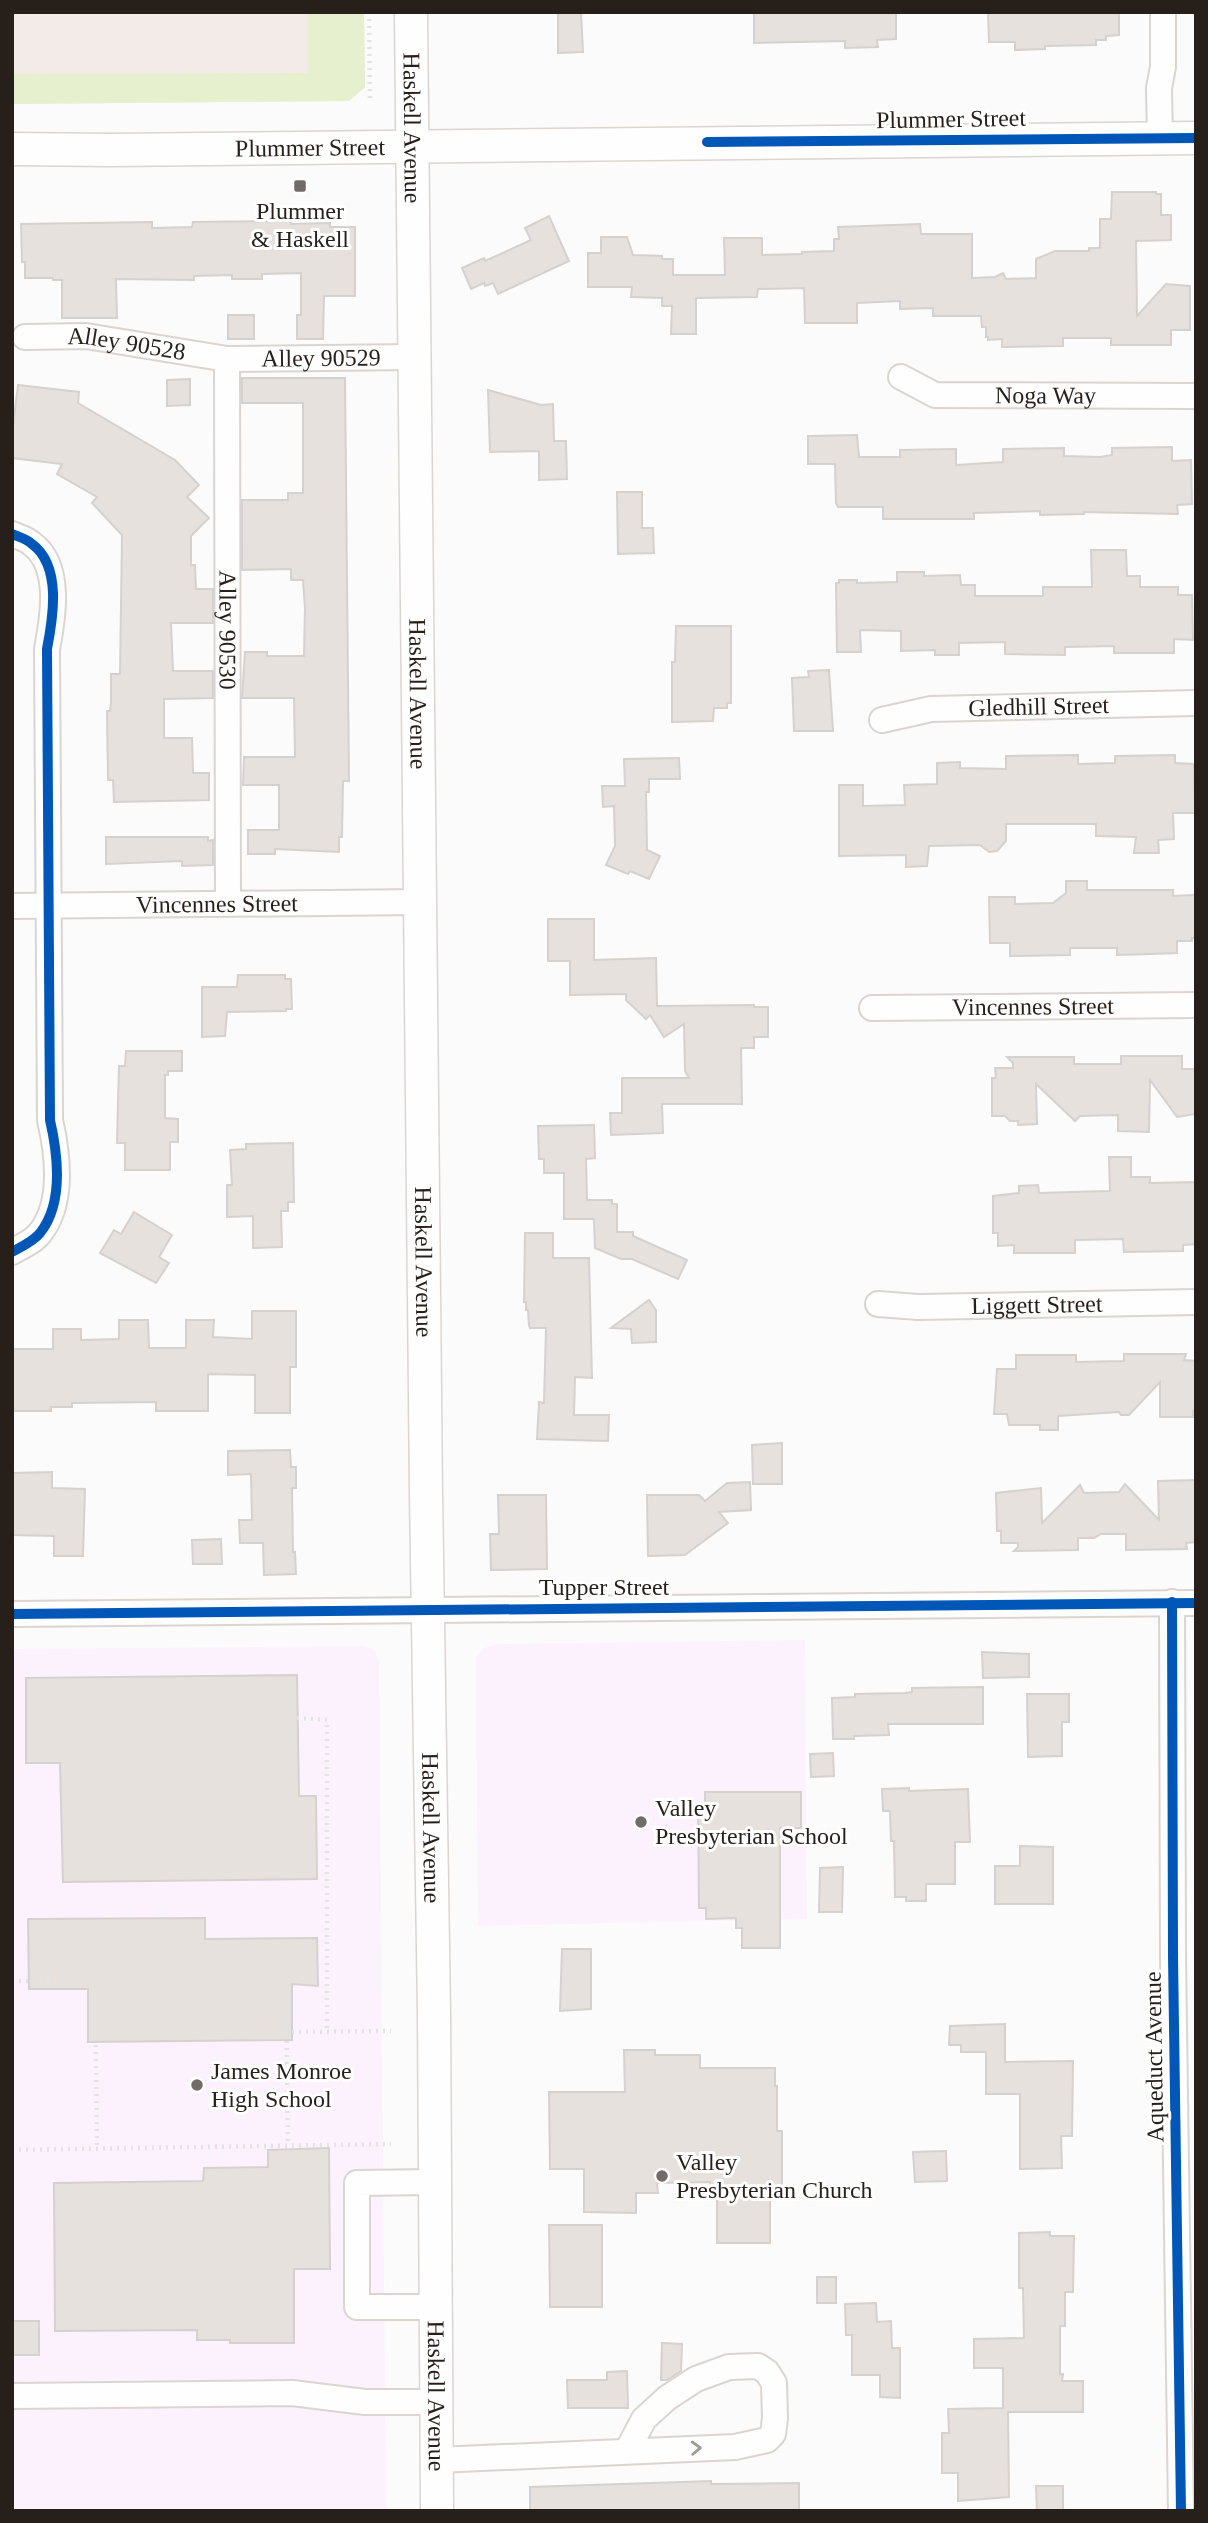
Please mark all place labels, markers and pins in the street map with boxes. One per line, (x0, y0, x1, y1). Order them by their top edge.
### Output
marker: Plummer & Haskell (292, 178, 308, 194)
place label: Plummer & Haskell (251, 198, 349, 252)
place label: Valley Presbyterian School (655, 1795, 848, 1849)
marker: Valley Presbyterian School (633, 1814, 649, 1830)
place label: James Monroe High School (211, 2058, 352, 2112)
marker: James Monroe High School (189, 2077, 205, 2093)
place label: Valley Presbyterian Church (676, 2149, 873, 2203)
marker: Valley Presbyterian Church (654, 2168, 670, 2184)

